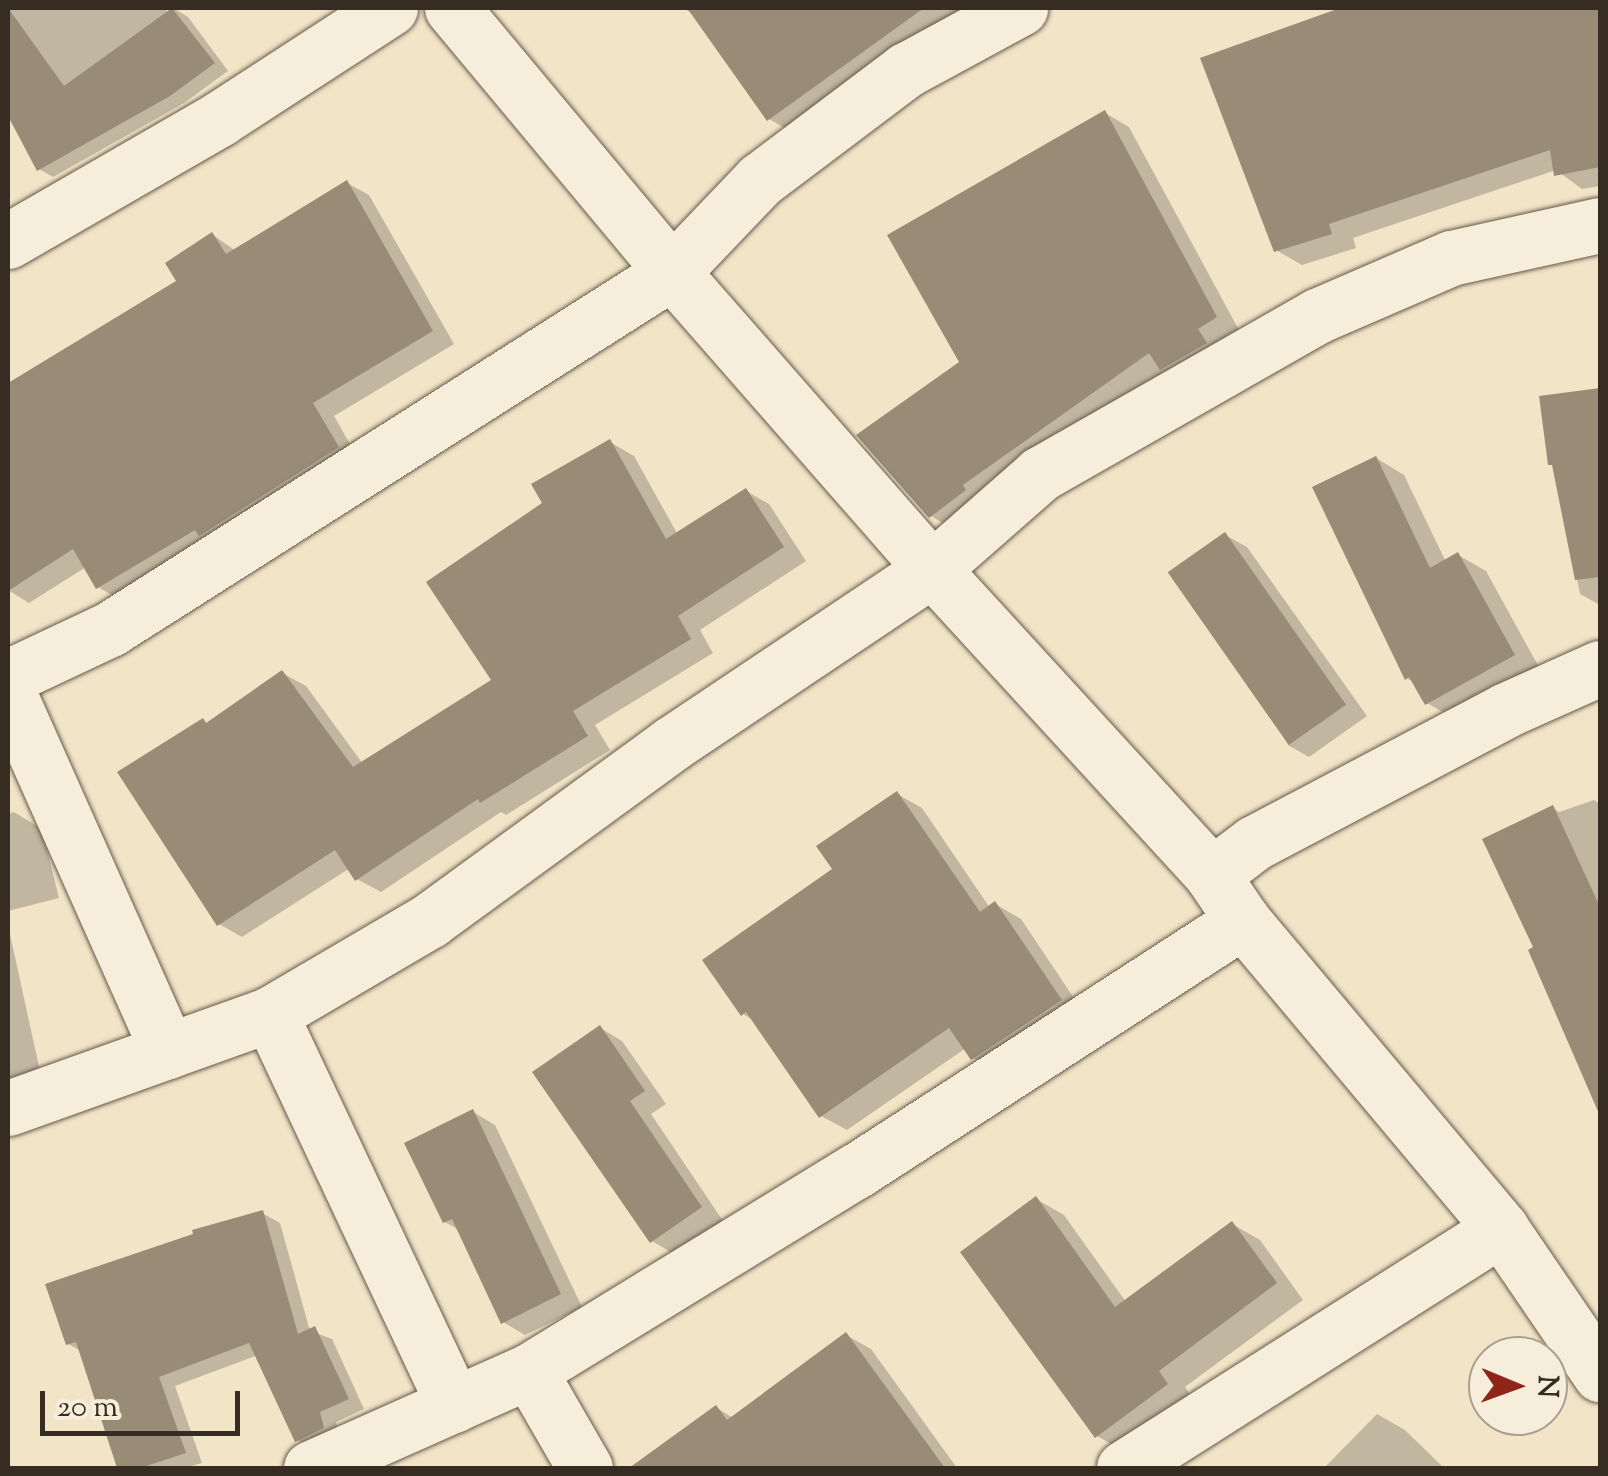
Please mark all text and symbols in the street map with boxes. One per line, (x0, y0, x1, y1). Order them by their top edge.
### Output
north arrow (1468, 1336, 1568, 1436)
scale bar (45, 1371, 245, 1433)
text: N (1526, 1375, 1566, 1398)
text: 20 m (57, 1387, 118, 1430)

